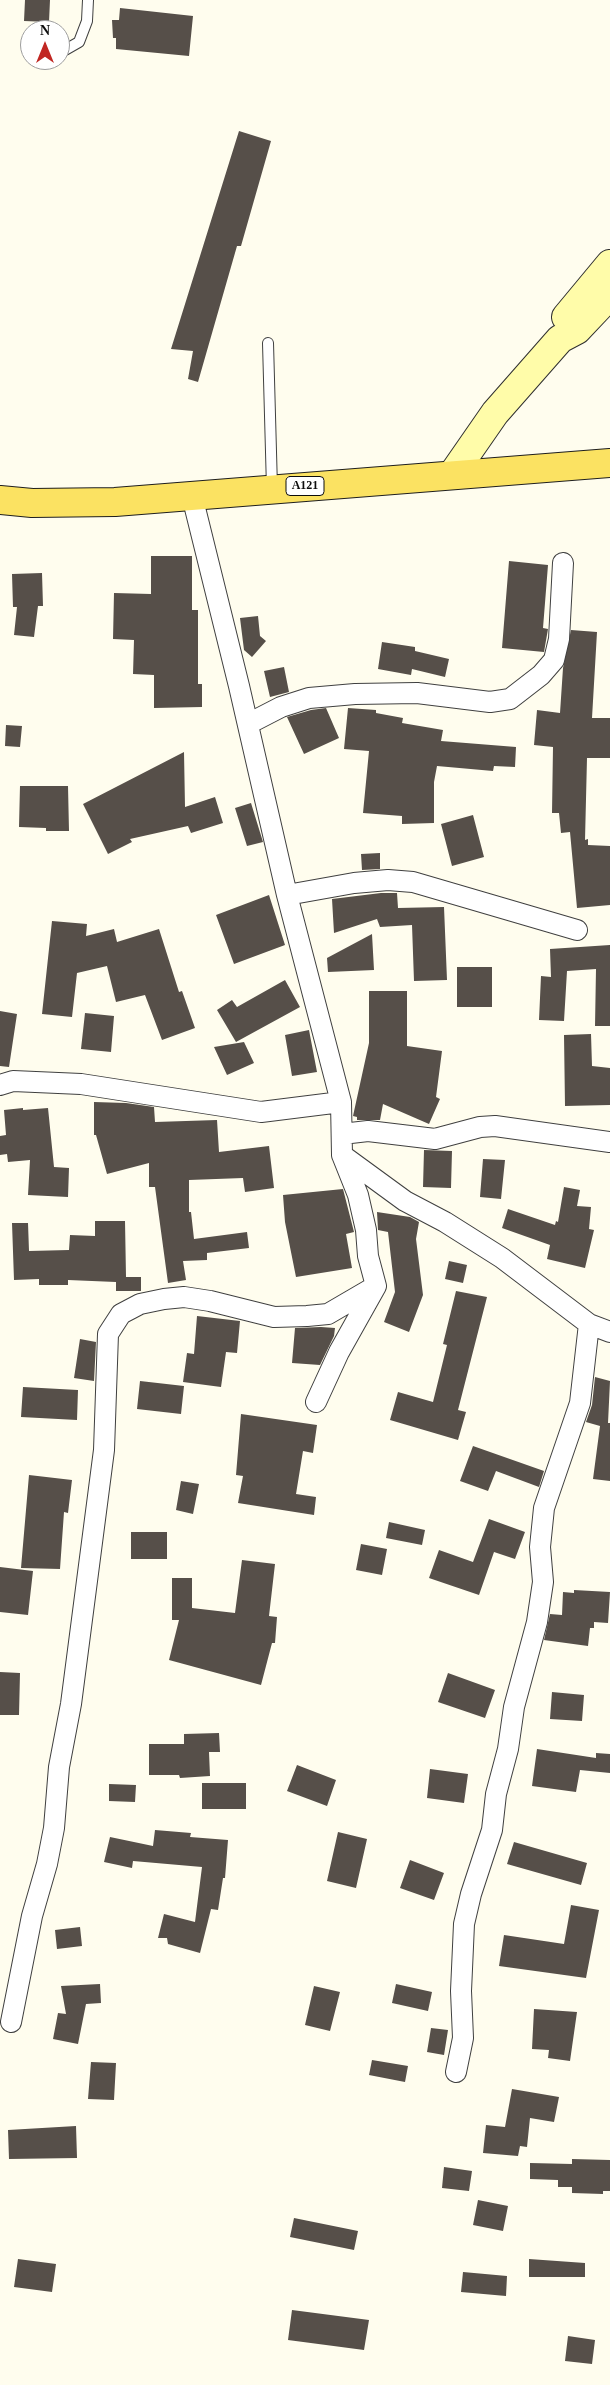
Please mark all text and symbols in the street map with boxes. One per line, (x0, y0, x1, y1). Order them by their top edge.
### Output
north arrow (20, 20, 70, 70)
text: N (40, 23, 50, 38)
road number: A121 (286, 476, 324, 496)

